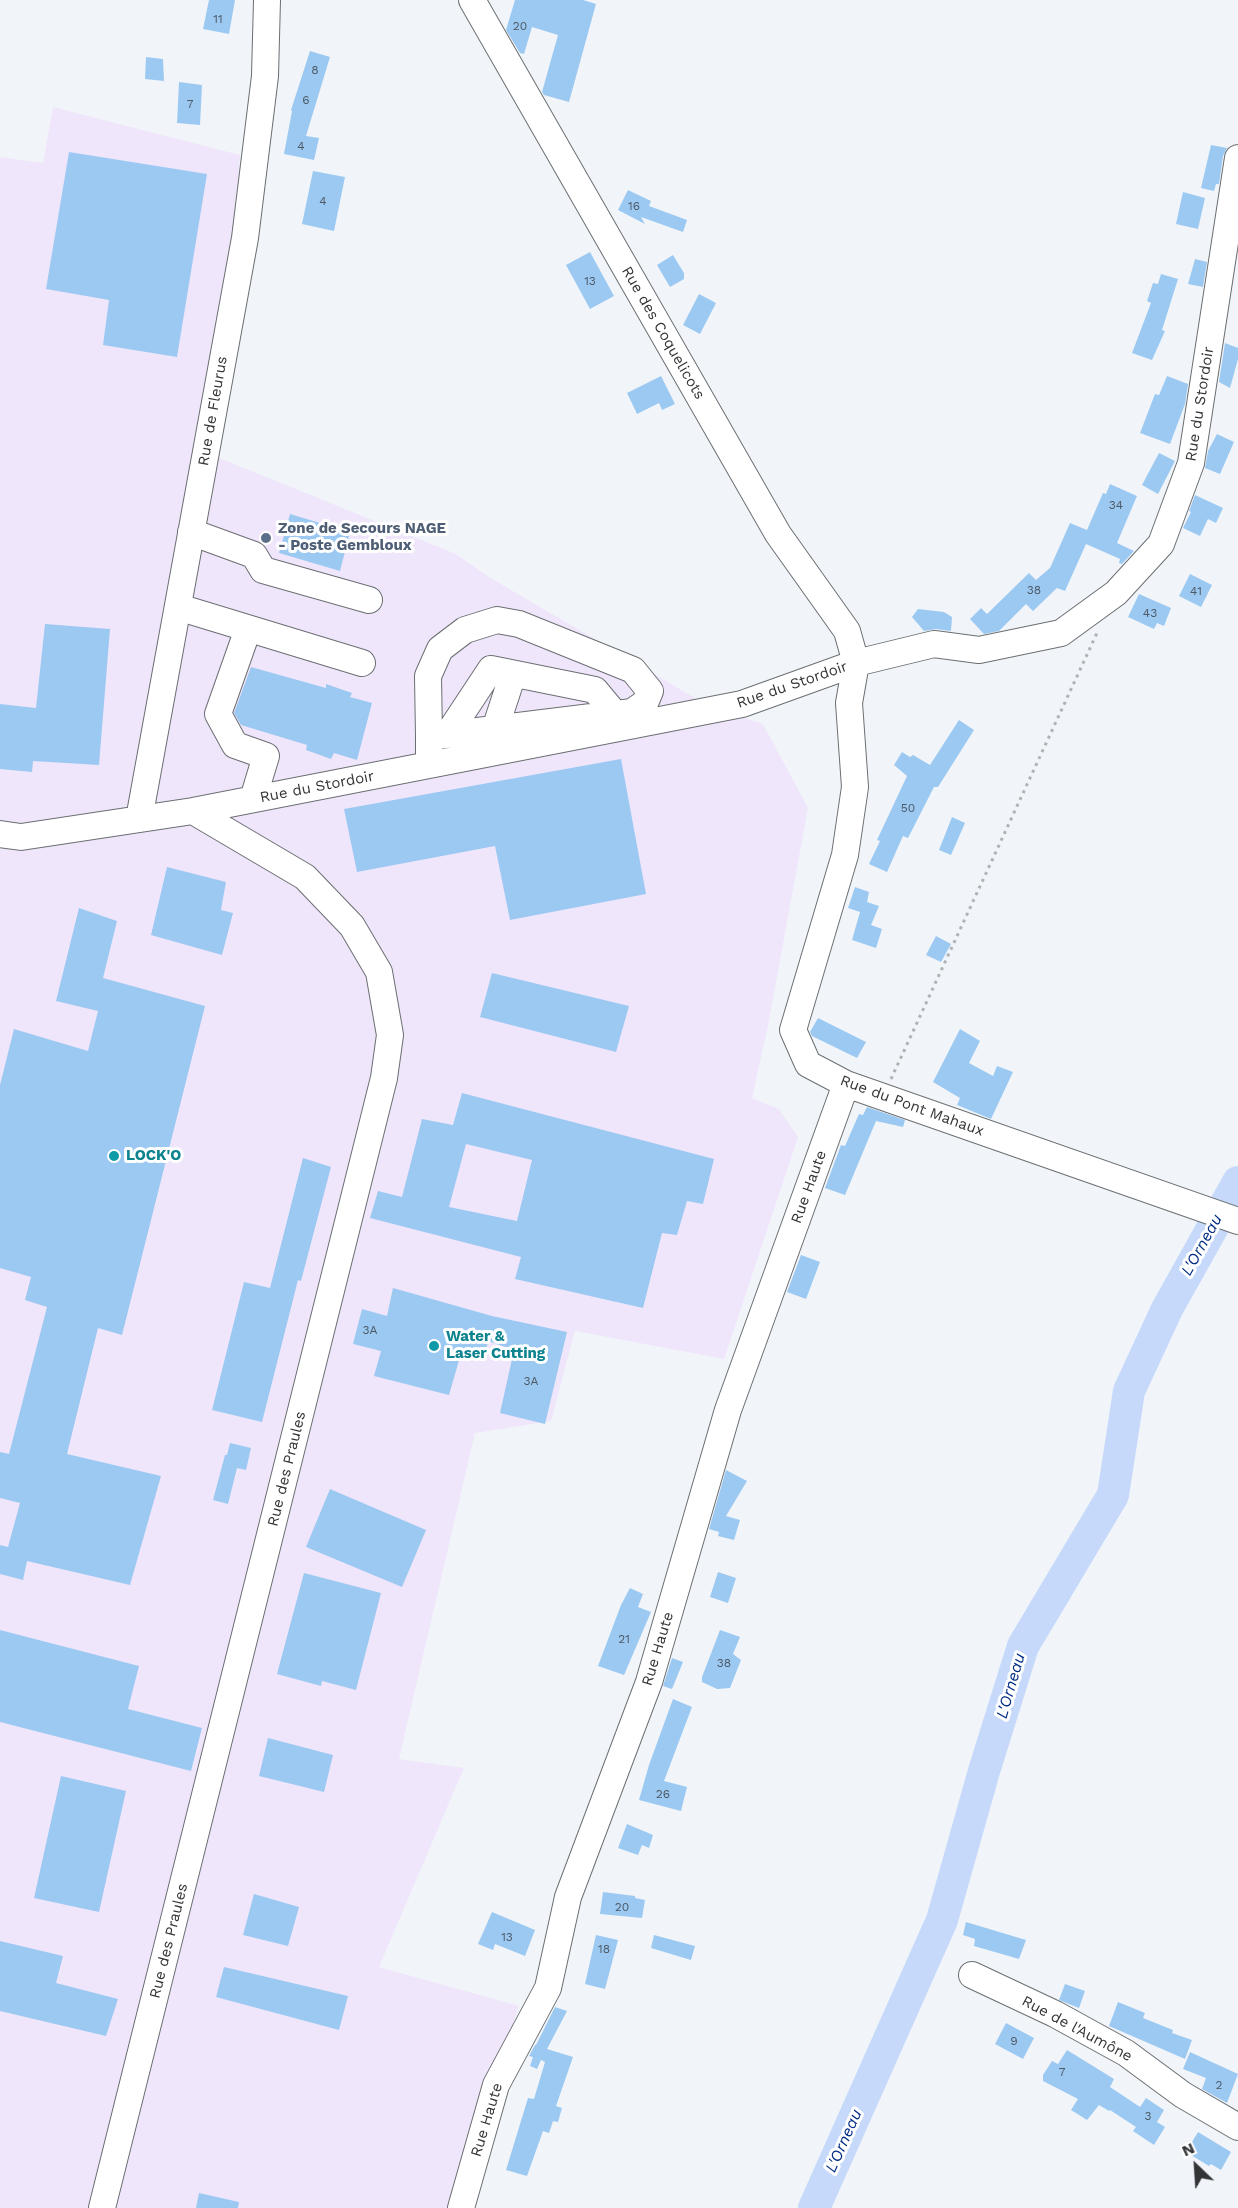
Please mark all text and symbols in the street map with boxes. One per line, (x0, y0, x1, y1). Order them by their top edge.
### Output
house number: 11 (213, 12, 223, 26)
house number: 20 (513, 19, 527, 33)
house number: 8 (311, 63, 319, 77)
house number: 6 (302, 93, 310, 107)
house number: 7 (187, 97, 193, 111)
house number: 4 (297, 139, 305, 153)
house number: 4 (319, 194, 327, 208)
house number: 16 (628, 199, 640, 213)
street label: Rue des Coquelicots (618, 263, 708, 403)
house number: 13 (584, 274, 596, 288)
street label: Rue du Stordoir (1182, 345, 1218, 463)
street label: Rue de Fleurus (195, 355, 231, 467)
house number: 34 (1109, 498, 1123, 512)
place label: Zone de Secours NAGE - Poste Gembloux (278, 520, 446, 555)
marker: Zone de Secours NAGE - Poste Gembloux (259, 531, 273, 545)
house number: 38 (1027, 583, 1041, 597)
house number: 41 (1190, 584, 1202, 598)
house number: 43 (1143, 606, 1157, 620)
street label: Rue du Stordoir (734, 658, 850, 712)
street label: Rue du Stordoir (258, 767, 376, 807)
house number: 50 (901, 801, 915, 815)
street label: Rue du Pont Mahaux (838, 1072, 986, 1140)
place label: LOCK'O (126, 1147, 181, 1165)
street label: Rue Haute (787, 1148, 831, 1226)
marker: LOCK'O (107, 1149, 121, 1163)
water label: L'Orneau (1177, 1211, 1227, 1279)
house number: 3A (363, 1323, 377, 1337)
place label: Water & Laser Cutting (446, 1328, 545, 1363)
marker: Water & Laser Cutting (427, 1339, 441, 1353)
house number: 3A (524, 1374, 538, 1388)
street label: Rue des Praules (264, 1410, 310, 1528)
street label: Rue Haute (638, 1610, 678, 1688)
house number: 21 (618, 1632, 630, 1646)
water label: L'Orneau (993, 1651, 1029, 1721)
house number: 38 (717, 1656, 731, 1670)
house number: 26 (656, 1787, 670, 1801)
street label: Rue des Praules (146, 1882, 192, 2000)
house number: 20 (615, 1900, 629, 1914)
house number: 13 (501, 1930, 513, 1944)
house number: 18 (598, 1942, 610, 1956)
street label: Rue de l'Aumône (1019, 1992, 1135, 2066)
house number: 9 (1010, 2034, 1018, 2048)
house number: 7 (1059, 2065, 1065, 2079)
house number: 2 (1216, 2078, 1222, 2092)
street label: Rue Haute (467, 2081, 507, 2159)
water label: L'Orneau (822, 2106, 866, 2176)
house number: 3 (1145, 2109, 1151, 2123)
north arrow (1166, 2136, 1226, 2196)
text: N (1179, 2138, 1198, 2160)

